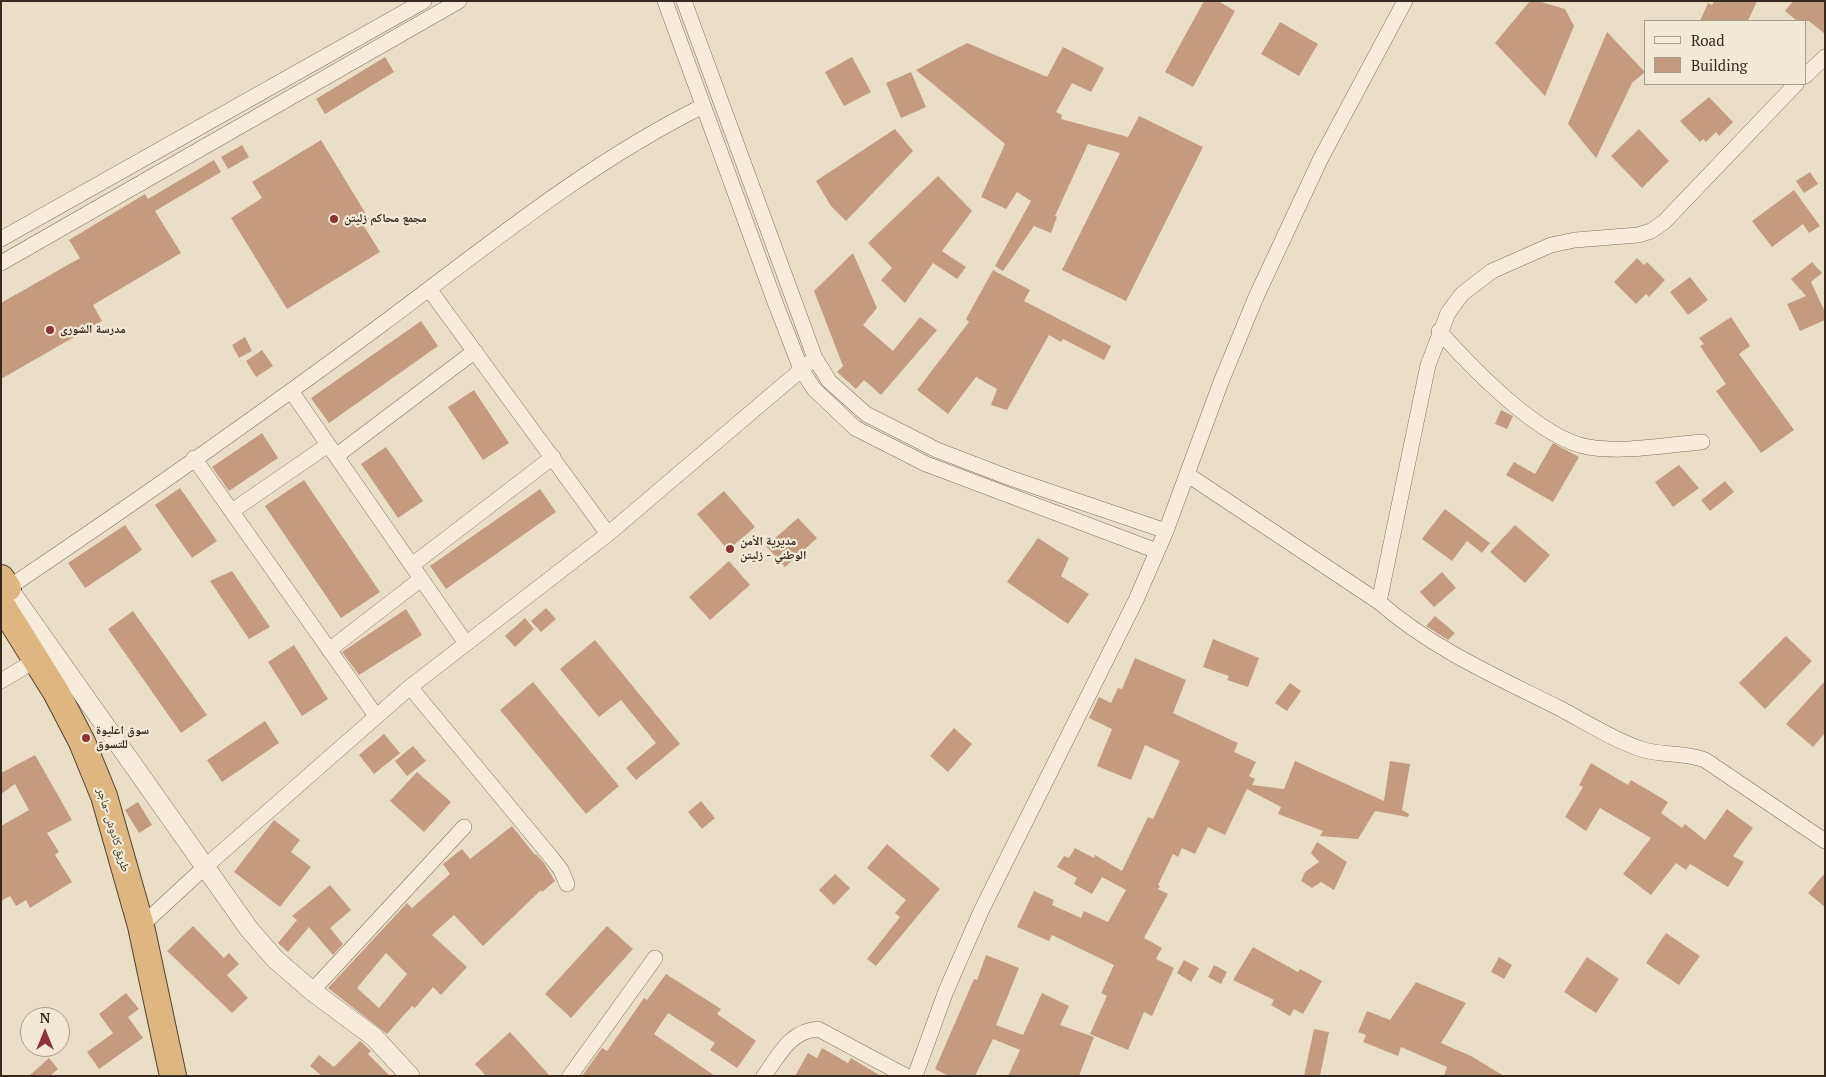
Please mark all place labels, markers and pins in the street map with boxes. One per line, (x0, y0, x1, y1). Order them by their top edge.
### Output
place label: مجمع محاكم زليتن (344, 212, 427, 226)
marker: مجمع محاكم زليتن (328, 213, 340, 225)
place label: مدرسة الشورى (60, 323, 126, 337)
marker: مدرسة الشورى (44, 324, 56, 336)
place label: مديرية الأمن الوطني - زليتن (740, 535, 806, 563)
marker: مديرية الأمن الوطني - زليتن (724, 543, 736, 555)
place label: سوق اعليوة للتسوق (96, 724, 149, 752)
marker: سوق اعليوة للتسوق (80, 732, 92, 744)

